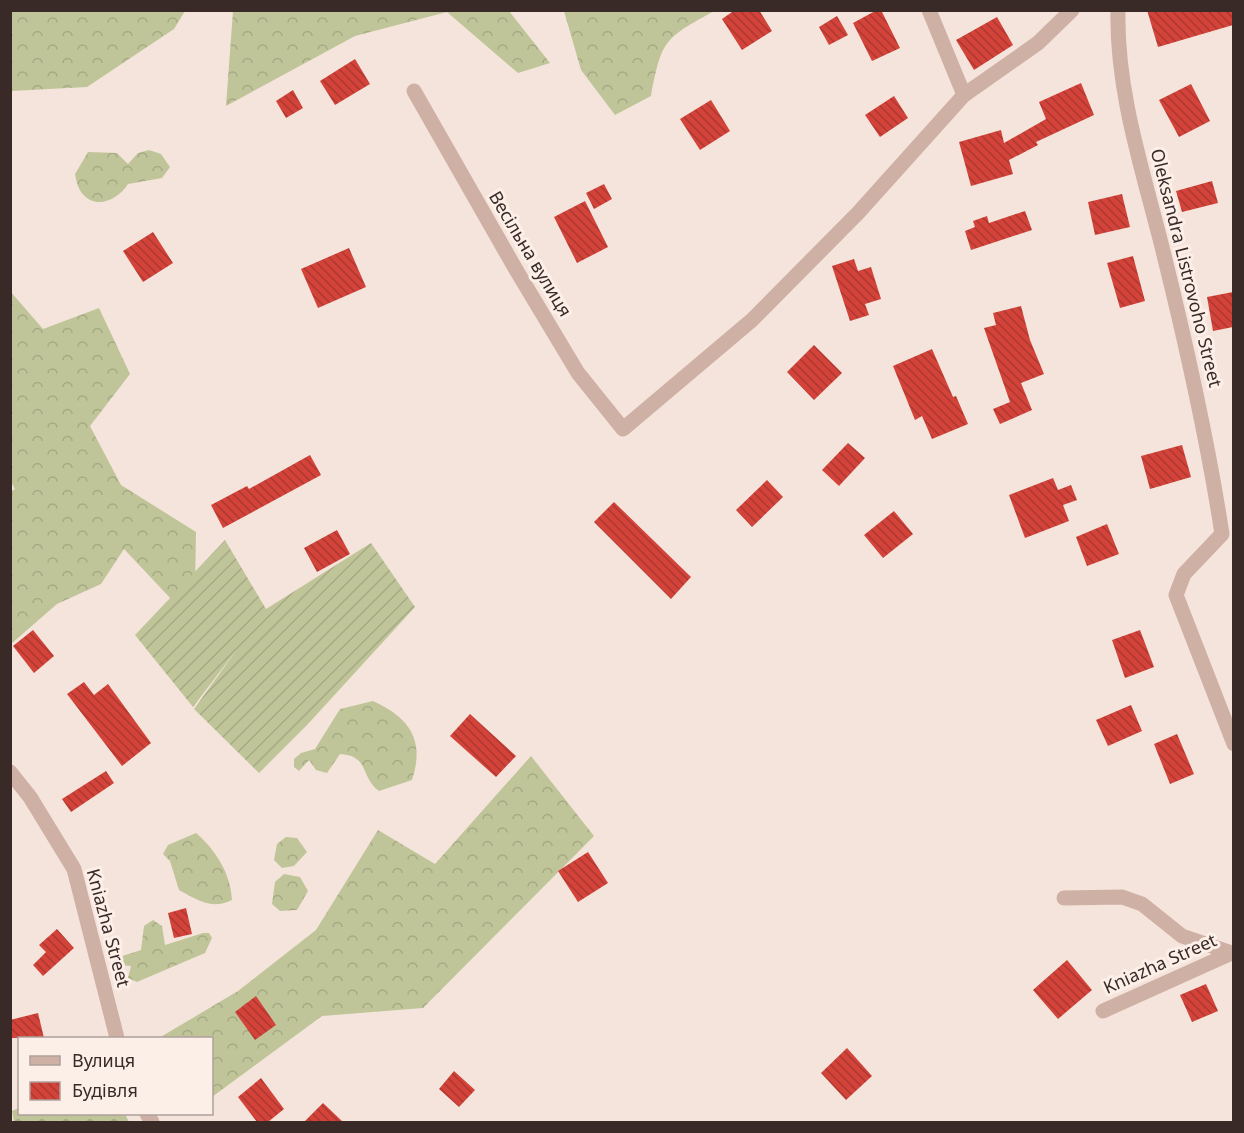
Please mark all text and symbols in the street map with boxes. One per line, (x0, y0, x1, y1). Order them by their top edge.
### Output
street label: Oleksandra Listrovoho Street (1146, 146, 1228, 390)
street label: Весільна вулиця (484, 186, 578, 321)
street label: Kniazha Street (82, 866, 136, 990)
street label: Kniazha Street (1099, 927, 1220, 999)
legend (18, 1037, 213, 1115)
text: Вулиця (72, 1048, 135, 1072)
text: Будівля (72, 1078, 138, 1102)

